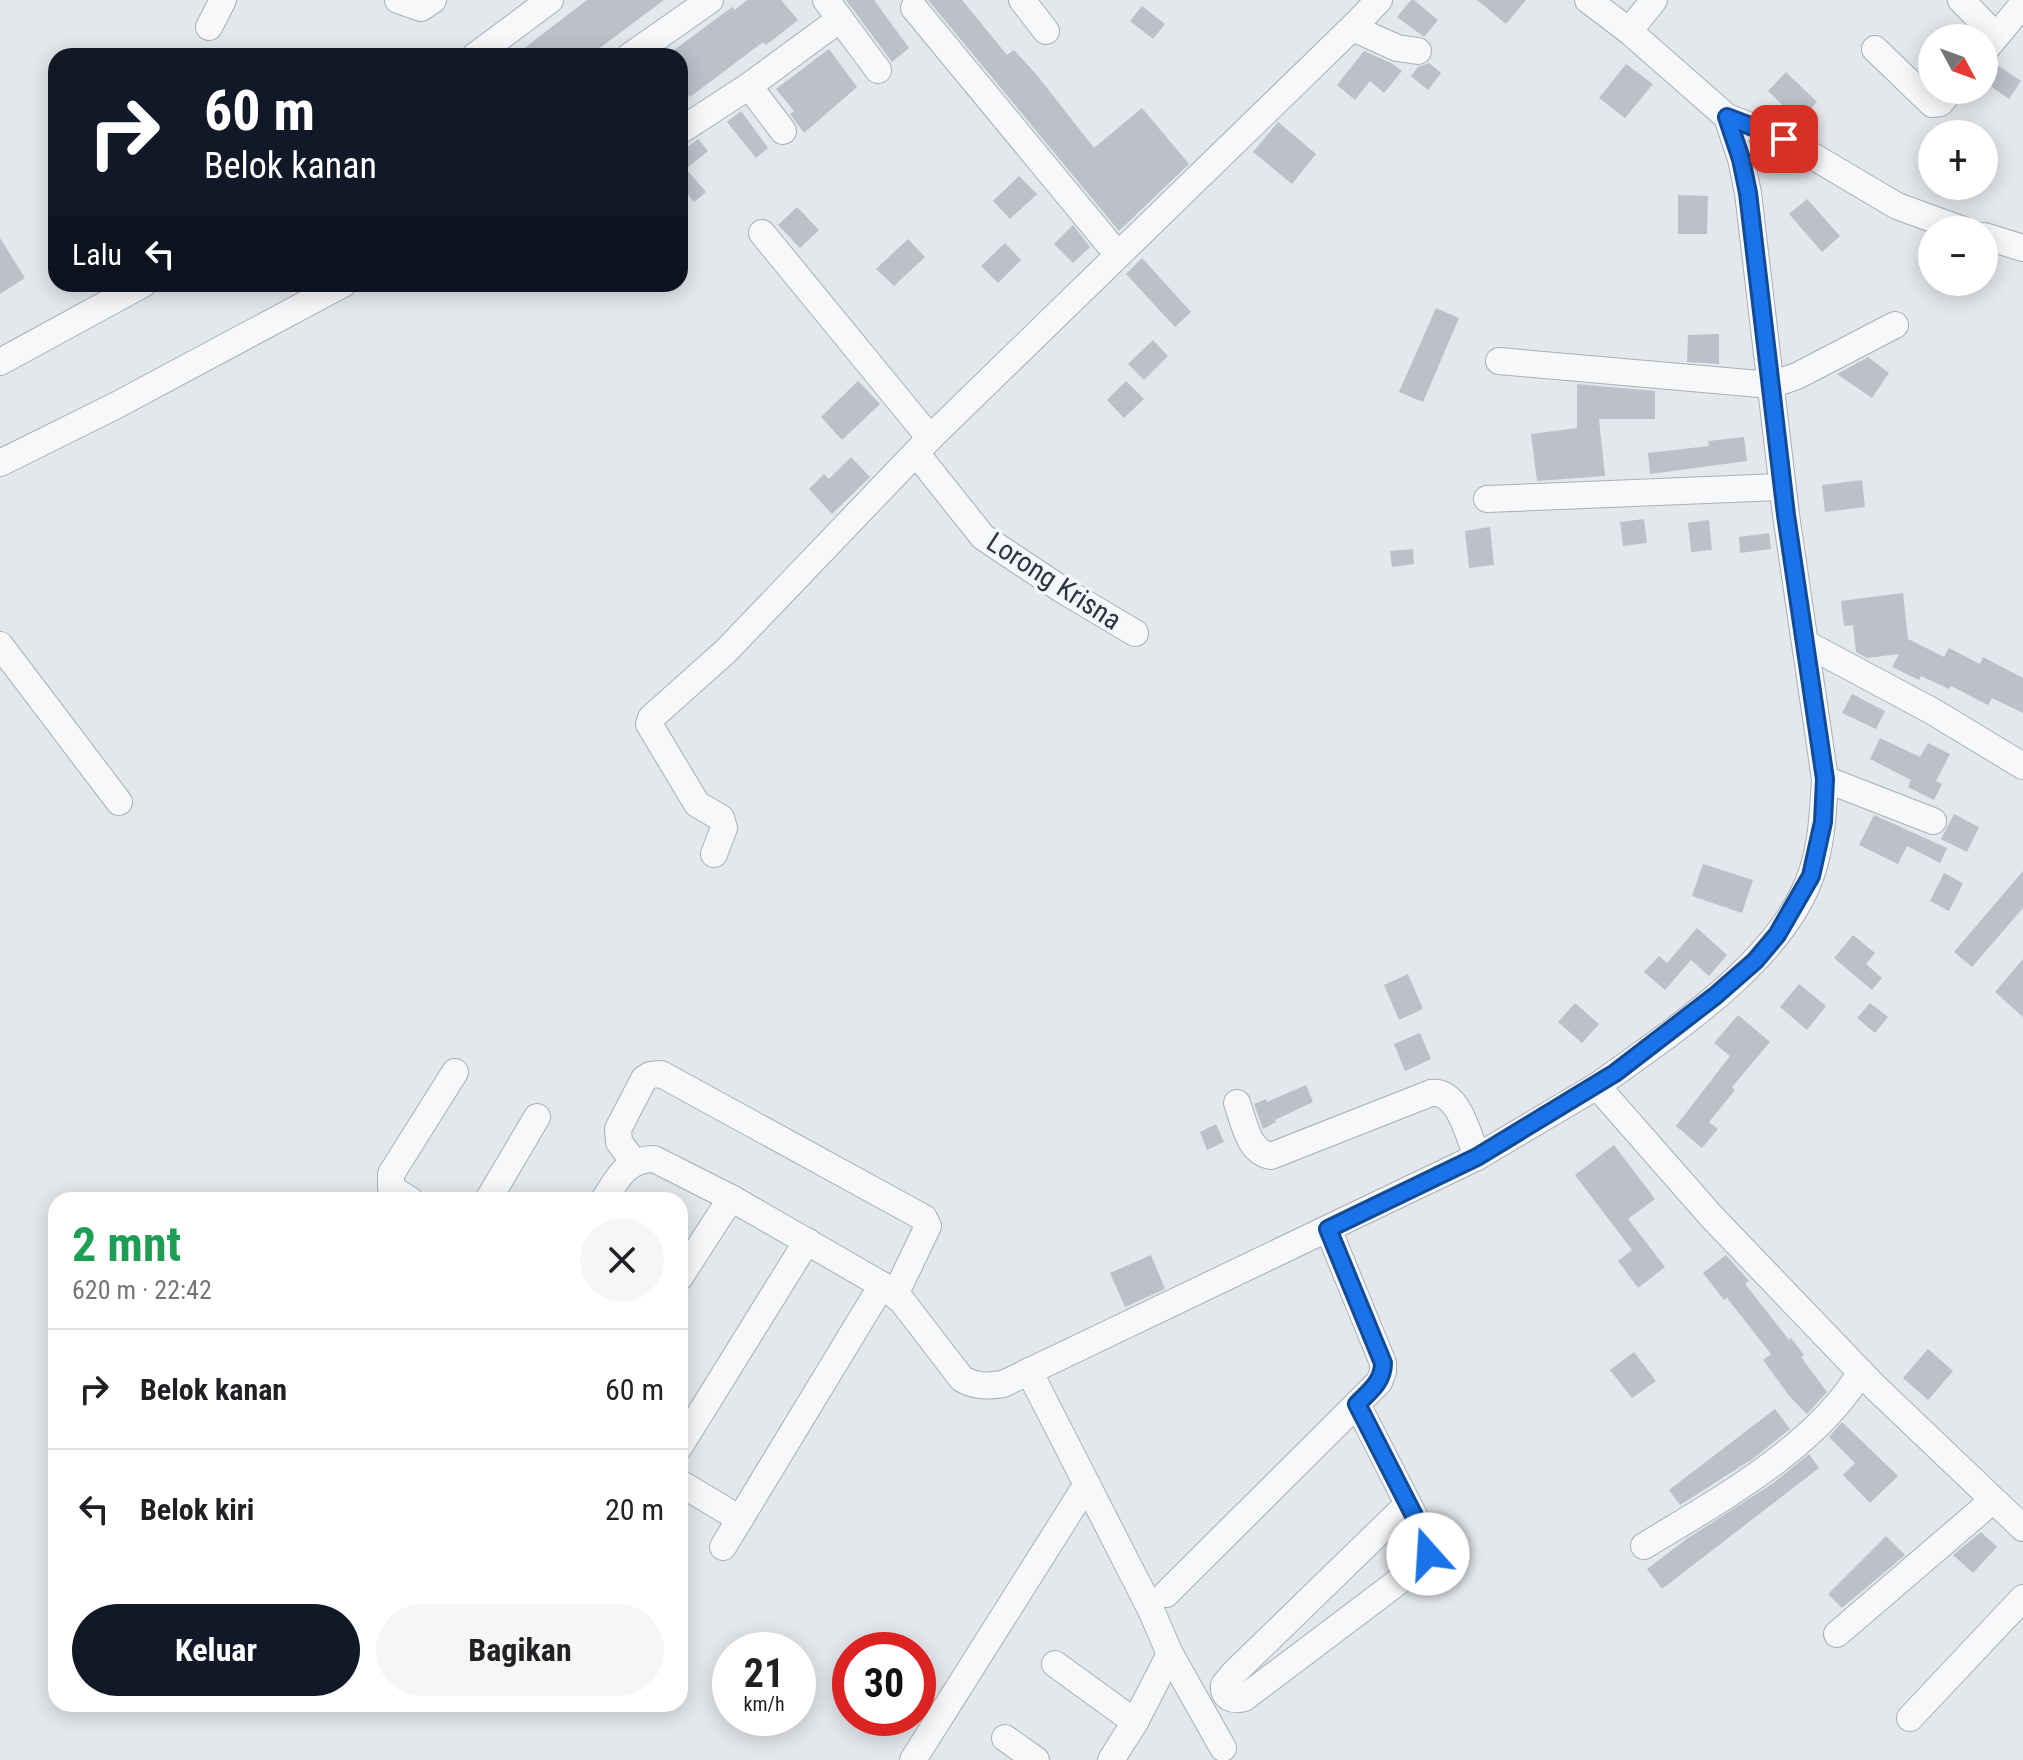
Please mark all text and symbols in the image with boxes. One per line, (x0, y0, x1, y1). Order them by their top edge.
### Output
north arrow (1918, 24, 1998, 104)
map controls (1918, 24, 1998, 296)
text: 60 m (204, 78, 315, 144)
icon: right (72, 80, 176, 184)
pin (1750, 105, 1818, 173)
icon: arrive (1762, 117, 1806, 161)
button: + (1918, 120, 1998, 200)
text: Belok kanan (204, 145, 377, 187)
button: − (1918, 216, 1998, 296)
icon: left (138, 232, 182, 276)
text: Lalu (72, 237, 122, 272)
street label: Lorong Krisna (981, 525, 1127, 637)
text: 2 mnt (72, 1216, 181, 1273)
button: close (580, 1218, 664, 1302)
text: 620 m · 22:42 (72, 1275, 212, 1305)
icon: right (72, 1367, 116, 1411)
text: Belok kanan (140, 1372, 287, 1407)
text: 60 m (605, 1372, 664, 1407)
icon: left (72, 1487, 116, 1531)
text: Belok kiri (140, 1492, 254, 1527)
text: 20 m (605, 1492, 664, 1527)
position arrow (1386, 1512, 1470, 1596)
button: Keluar (72, 1604, 360, 1696)
button: Bagikan (376, 1604, 664, 1696)
speed limit sign: 30 (832, 1632, 936, 1736)
text: 21 (744, 1650, 784, 1697)
text: km/h (743, 1692, 785, 1716)

